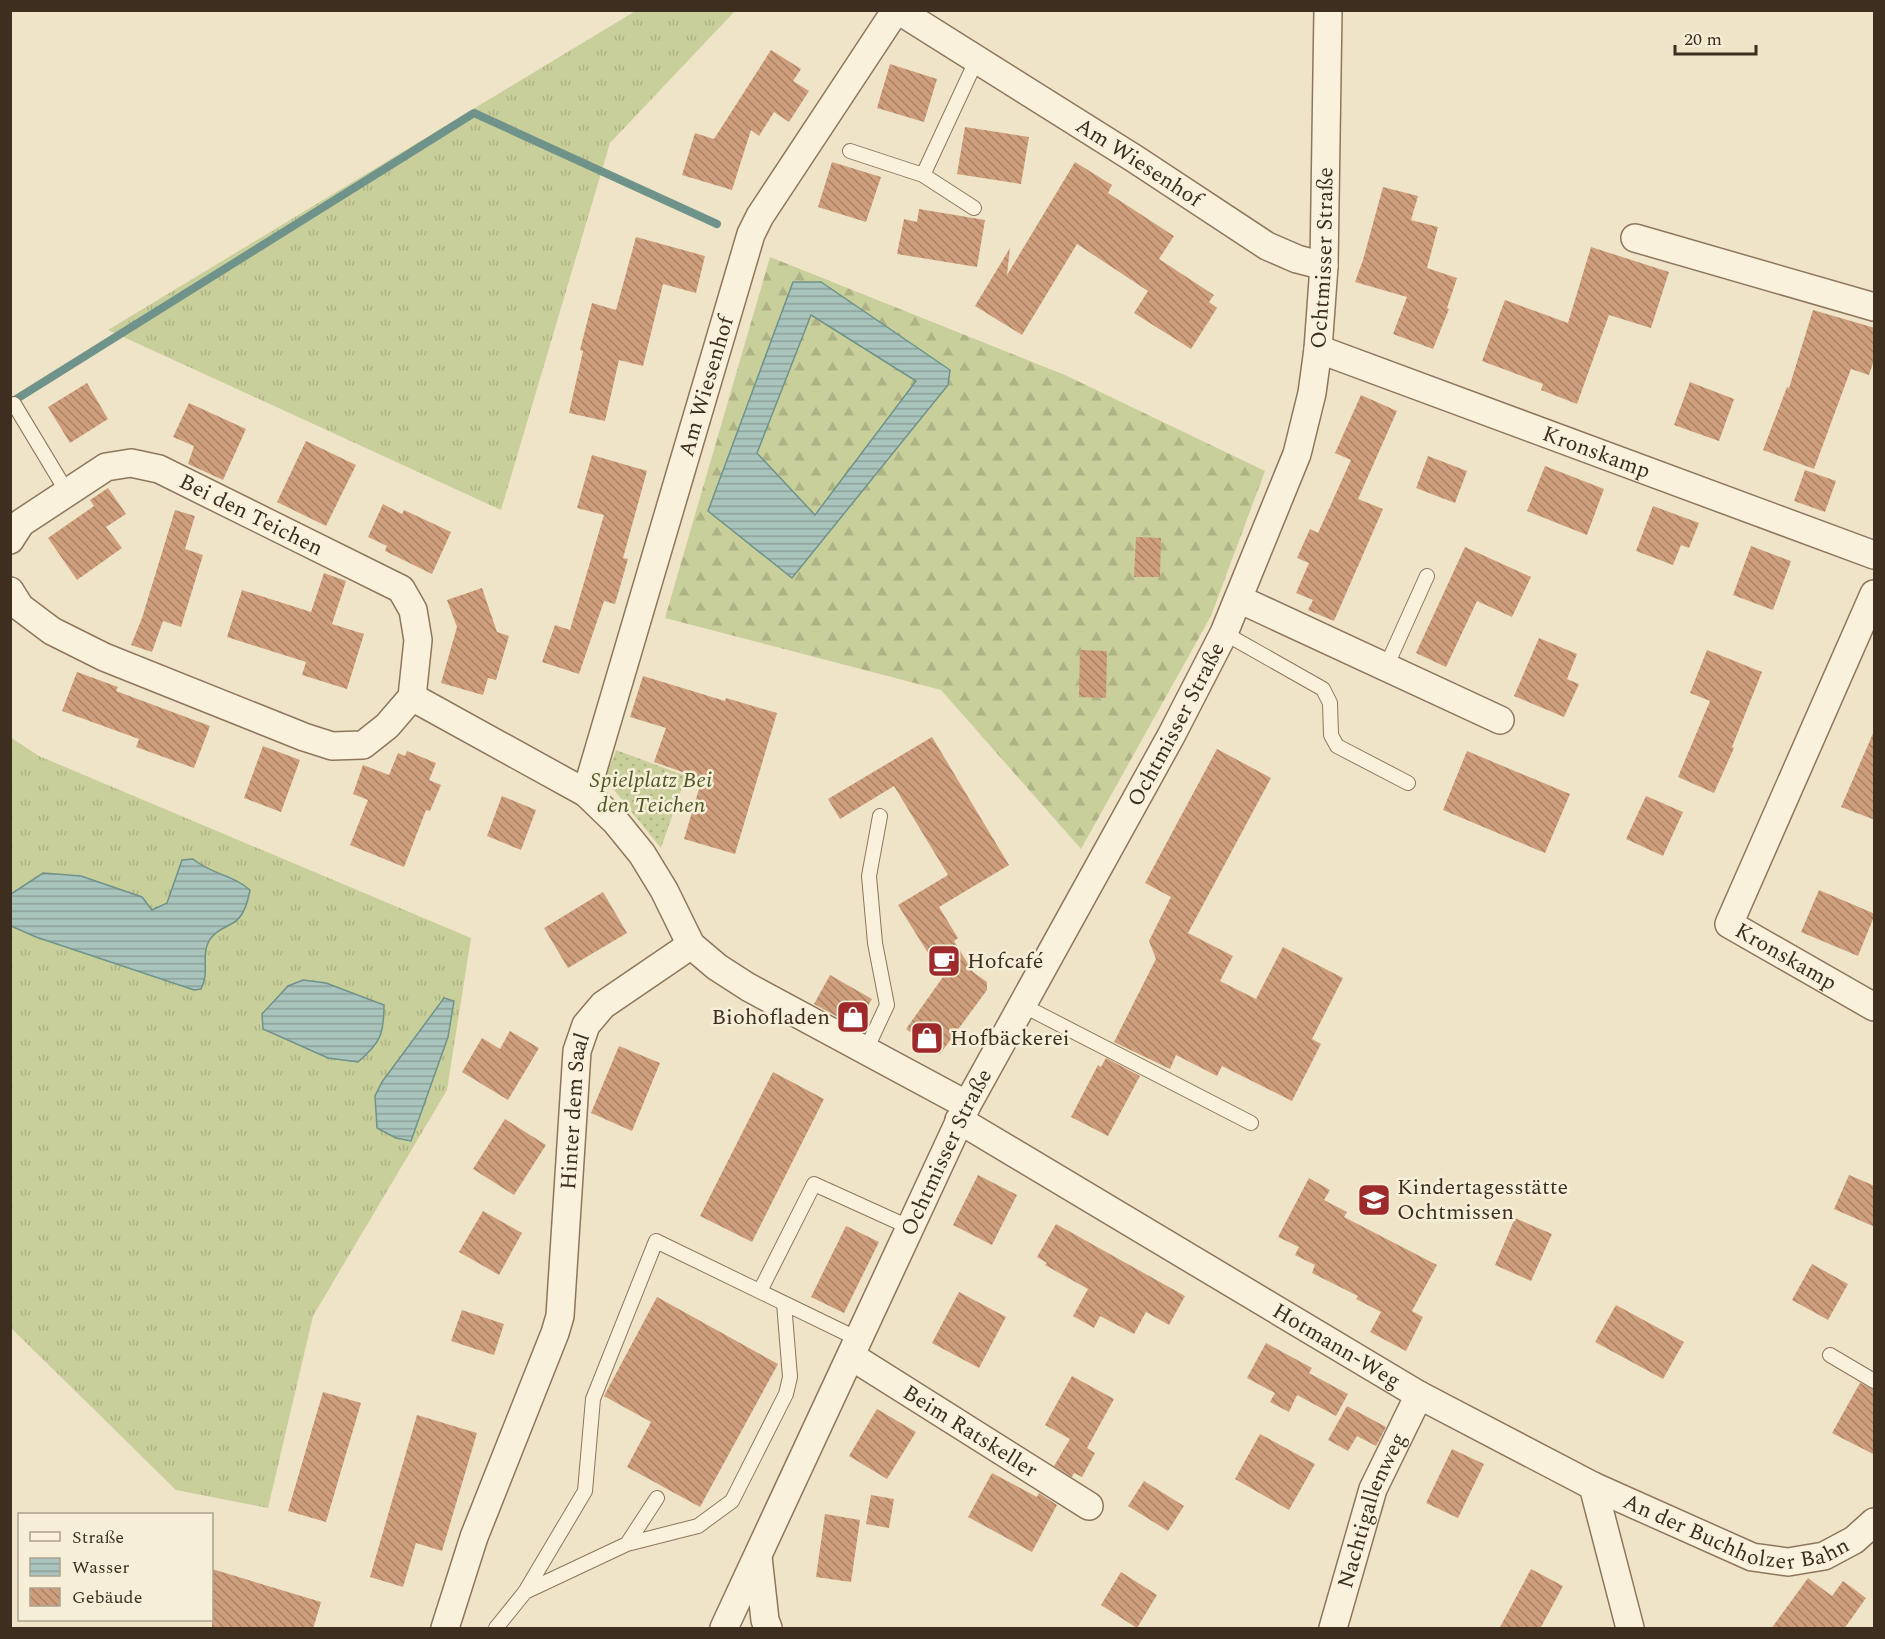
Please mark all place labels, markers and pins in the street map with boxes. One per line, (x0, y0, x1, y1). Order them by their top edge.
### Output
cafe icon: Hofcafé (926, 943, 962, 979)
place label: Hofcafé (967, 945, 1043, 978)
shop icon: Biohofladen (835, 999, 871, 1035)
place label: Biohofladen (712, 1001, 830, 1034)
shop icon: Hofbäckerei (909, 1020, 945, 1056)
place label: Hofbäckerei (950, 1022, 1070, 1055)
place label: Kindertagesstätte Ochtmissen (1397, 1171, 1568, 1229)
school or university icon: Kindertagesstätte Ochtmissen (1356, 1182, 1392, 1218)

